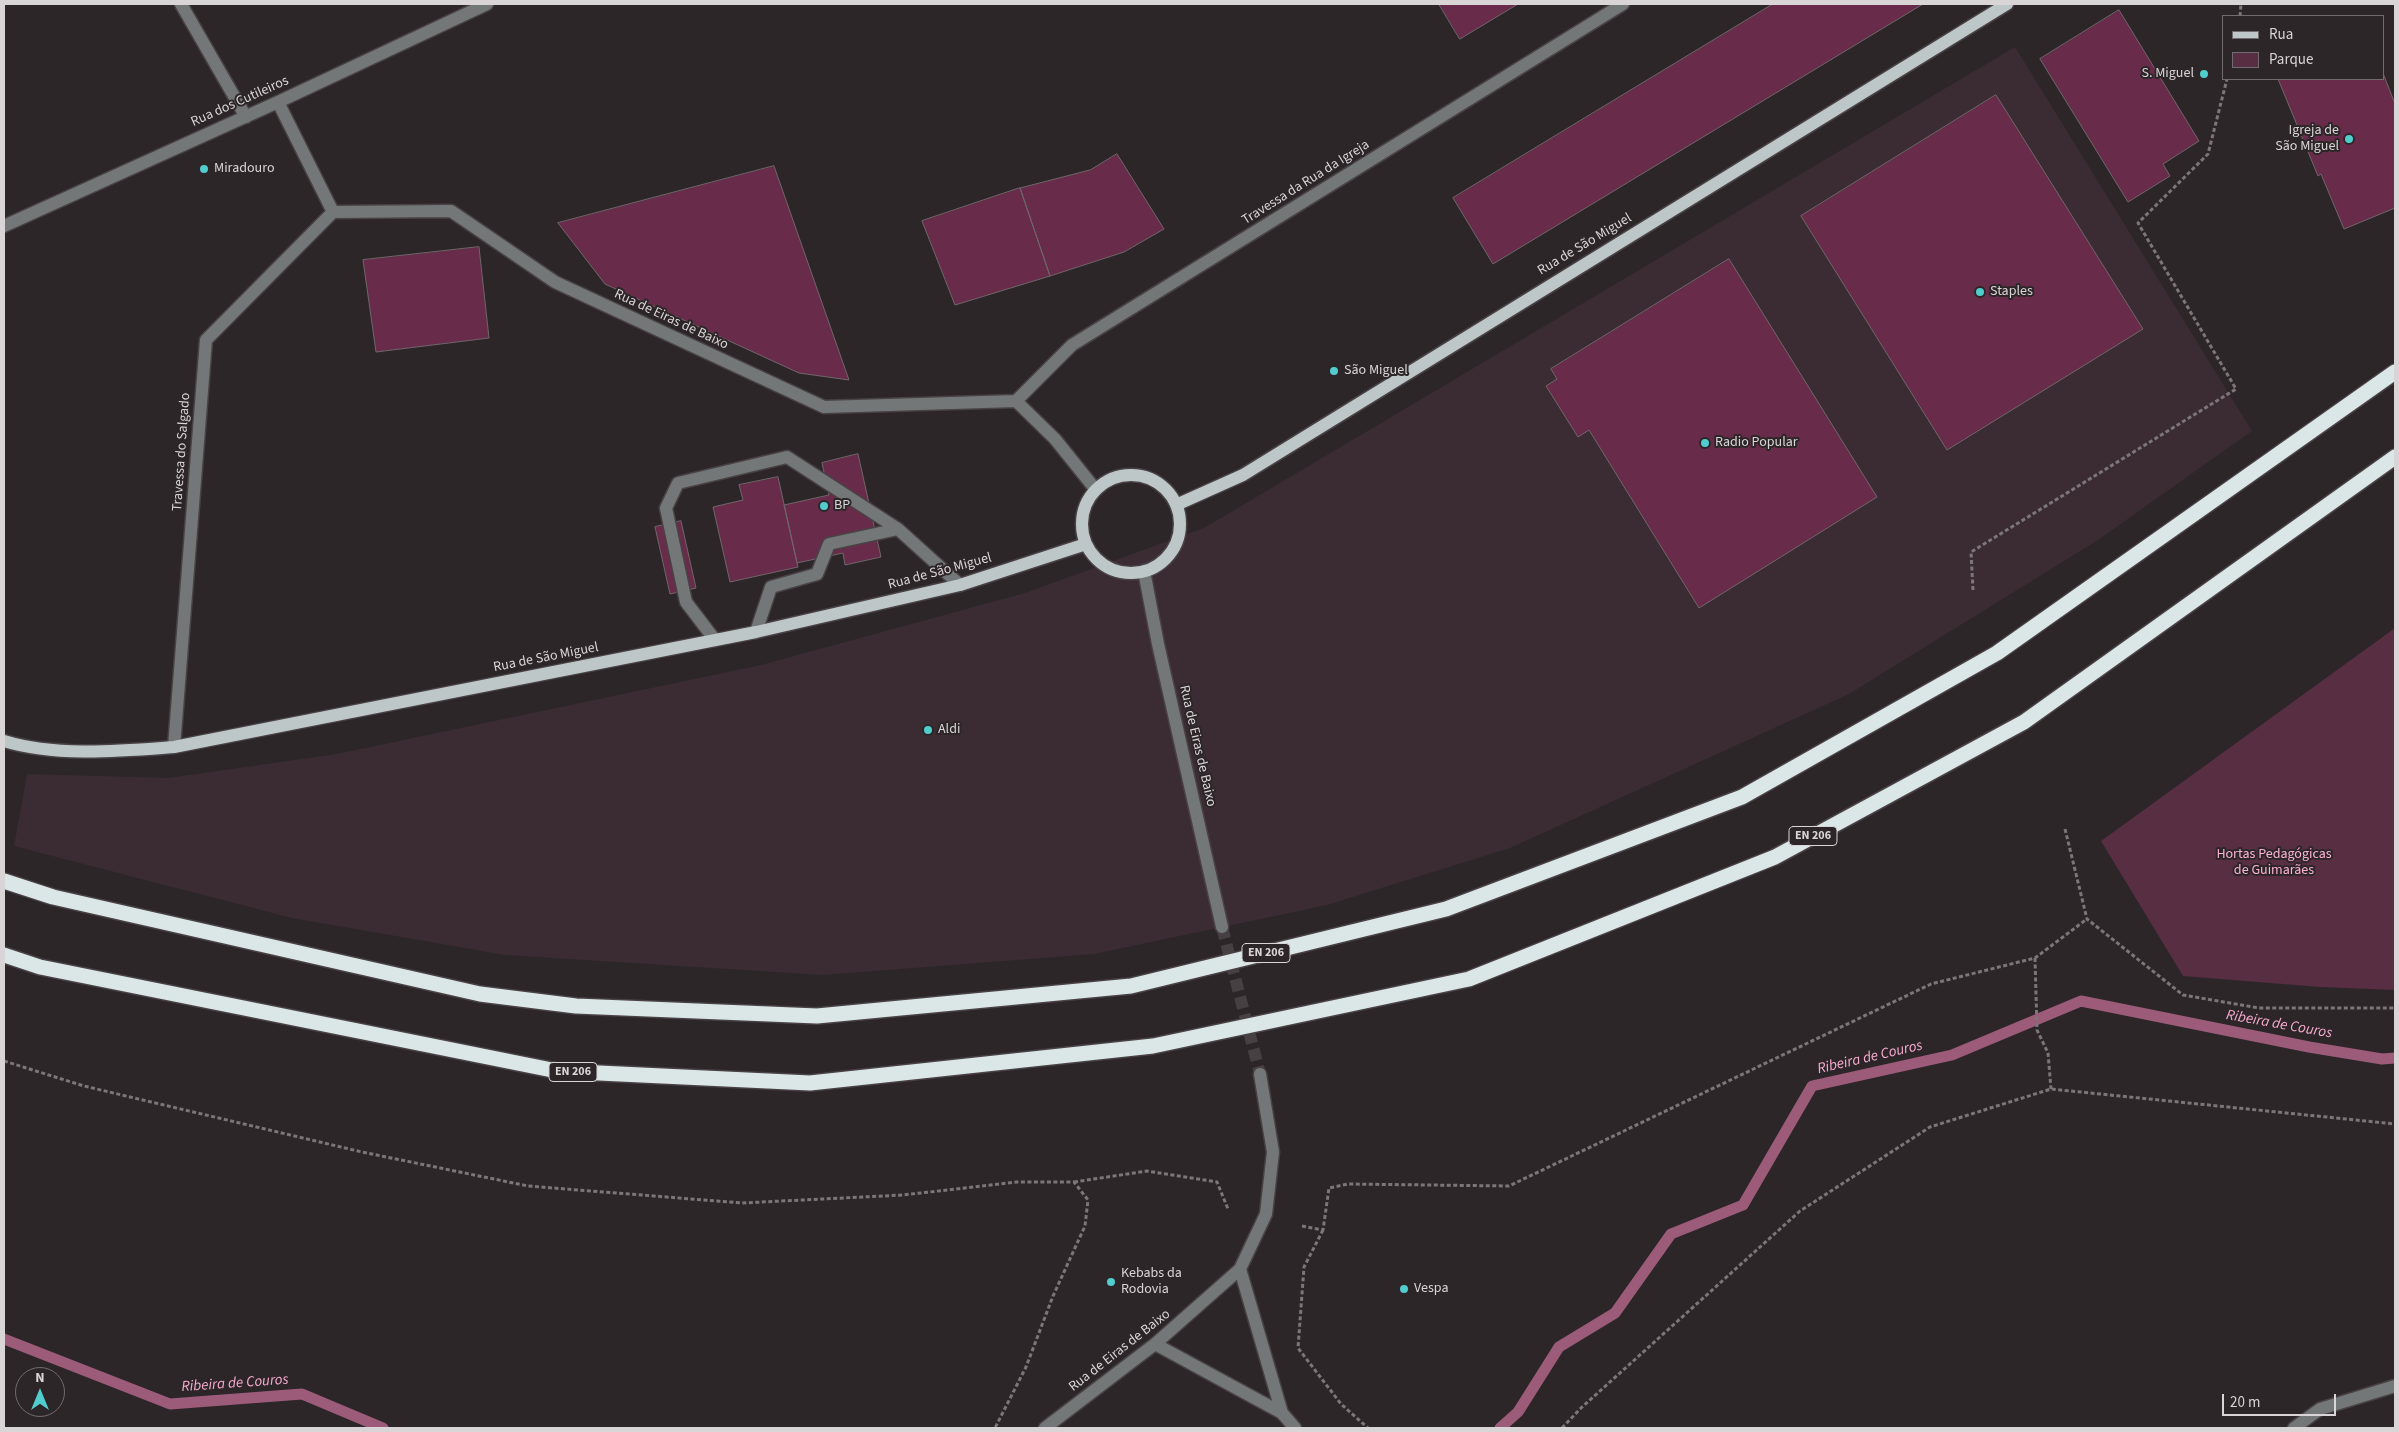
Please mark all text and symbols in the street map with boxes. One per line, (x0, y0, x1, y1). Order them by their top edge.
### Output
legend (2222, 15, 2384, 80)
text: Rua (2269, 24, 2293, 45)
text: Parque (2269, 49, 2313, 70)
place label: S. Miguel (2141, 66, 2194, 82)
marker: S. Miguel (2198, 68, 2210, 80)
street label: Rua dos Cutileiros (189, 73, 291, 131)
place label: Igreja de São Miguel (2275, 123, 2339, 156)
marker: Igreja de São Miguel (2343, 133, 2355, 145)
street label: Travessa da Rua da Igreja (1239, 137, 1373, 229)
place label: Miradouro (214, 161, 274, 177)
marker: Miradouro (198, 163, 210, 175)
street label: Rua de São Miguel (1535, 210, 1635, 280)
place label: Staples (1990, 284, 2033, 300)
street label: Rua de Eiras de Baixo (611, 286, 731, 354)
marker: Staples (1974, 286, 1986, 298)
place label: São Miguel (1344, 363, 1408, 379)
marker: São Miguel (1328, 365, 1340, 377)
street label: Travessa do Salgado (169, 392, 195, 512)
place label: Radio Popular (1715, 435, 1798, 451)
marker: Radio Popular (1699, 437, 1711, 449)
place label: BP (834, 498, 850, 514)
marker: BP (818, 500, 830, 512)
street label: Rua de São Miguel (886, 550, 994, 594)
street label: Rua de São Miguel (492, 640, 600, 676)
street label: Rua de Eiras de Baixo (1175, 684, 1219, 808)
place label: Aldi (938, 722, 960, 738)
marker: Aldi (922, 724, 934, 736)
road number: EN 206 (1789, 826, 1837, 846)
park label: Hortas Pedagógicas de Guimarães (2216, 847, 2332, 880)
road number: EN 206 (1242, 944, 1290, 962)
water label: Ribeira de Couros (2225, 1007, 2333, 1043)
water label: Ribeira de Couros (1816, 1037, 1924, 1079)
road number: EN 206 (549, 1062, 597, 1082)
place label: Kebabs da Rodovia (1121, 1266, 1182, 1298)
marker: Kebabs da Rodovia (1105, 1276, 1117, 1288)
place label: Vespa (1414, 1281, 1448, 1297)
marker: Vespa (1398, 1283, 1410, 1295)
street label: Rua de Eiras de Baixo (1066, 1306, 1174, 1396)
north arrow (15, 1367, 65, 1417)
text: N (35, 1368, 45, 1388)
water label: Ribeira de Couros (181, 1371, 289, 1397)
scale bar (2224, 1384, 2338, 1416)
text: 20 m (2230, 1392, 2260, 1413)

